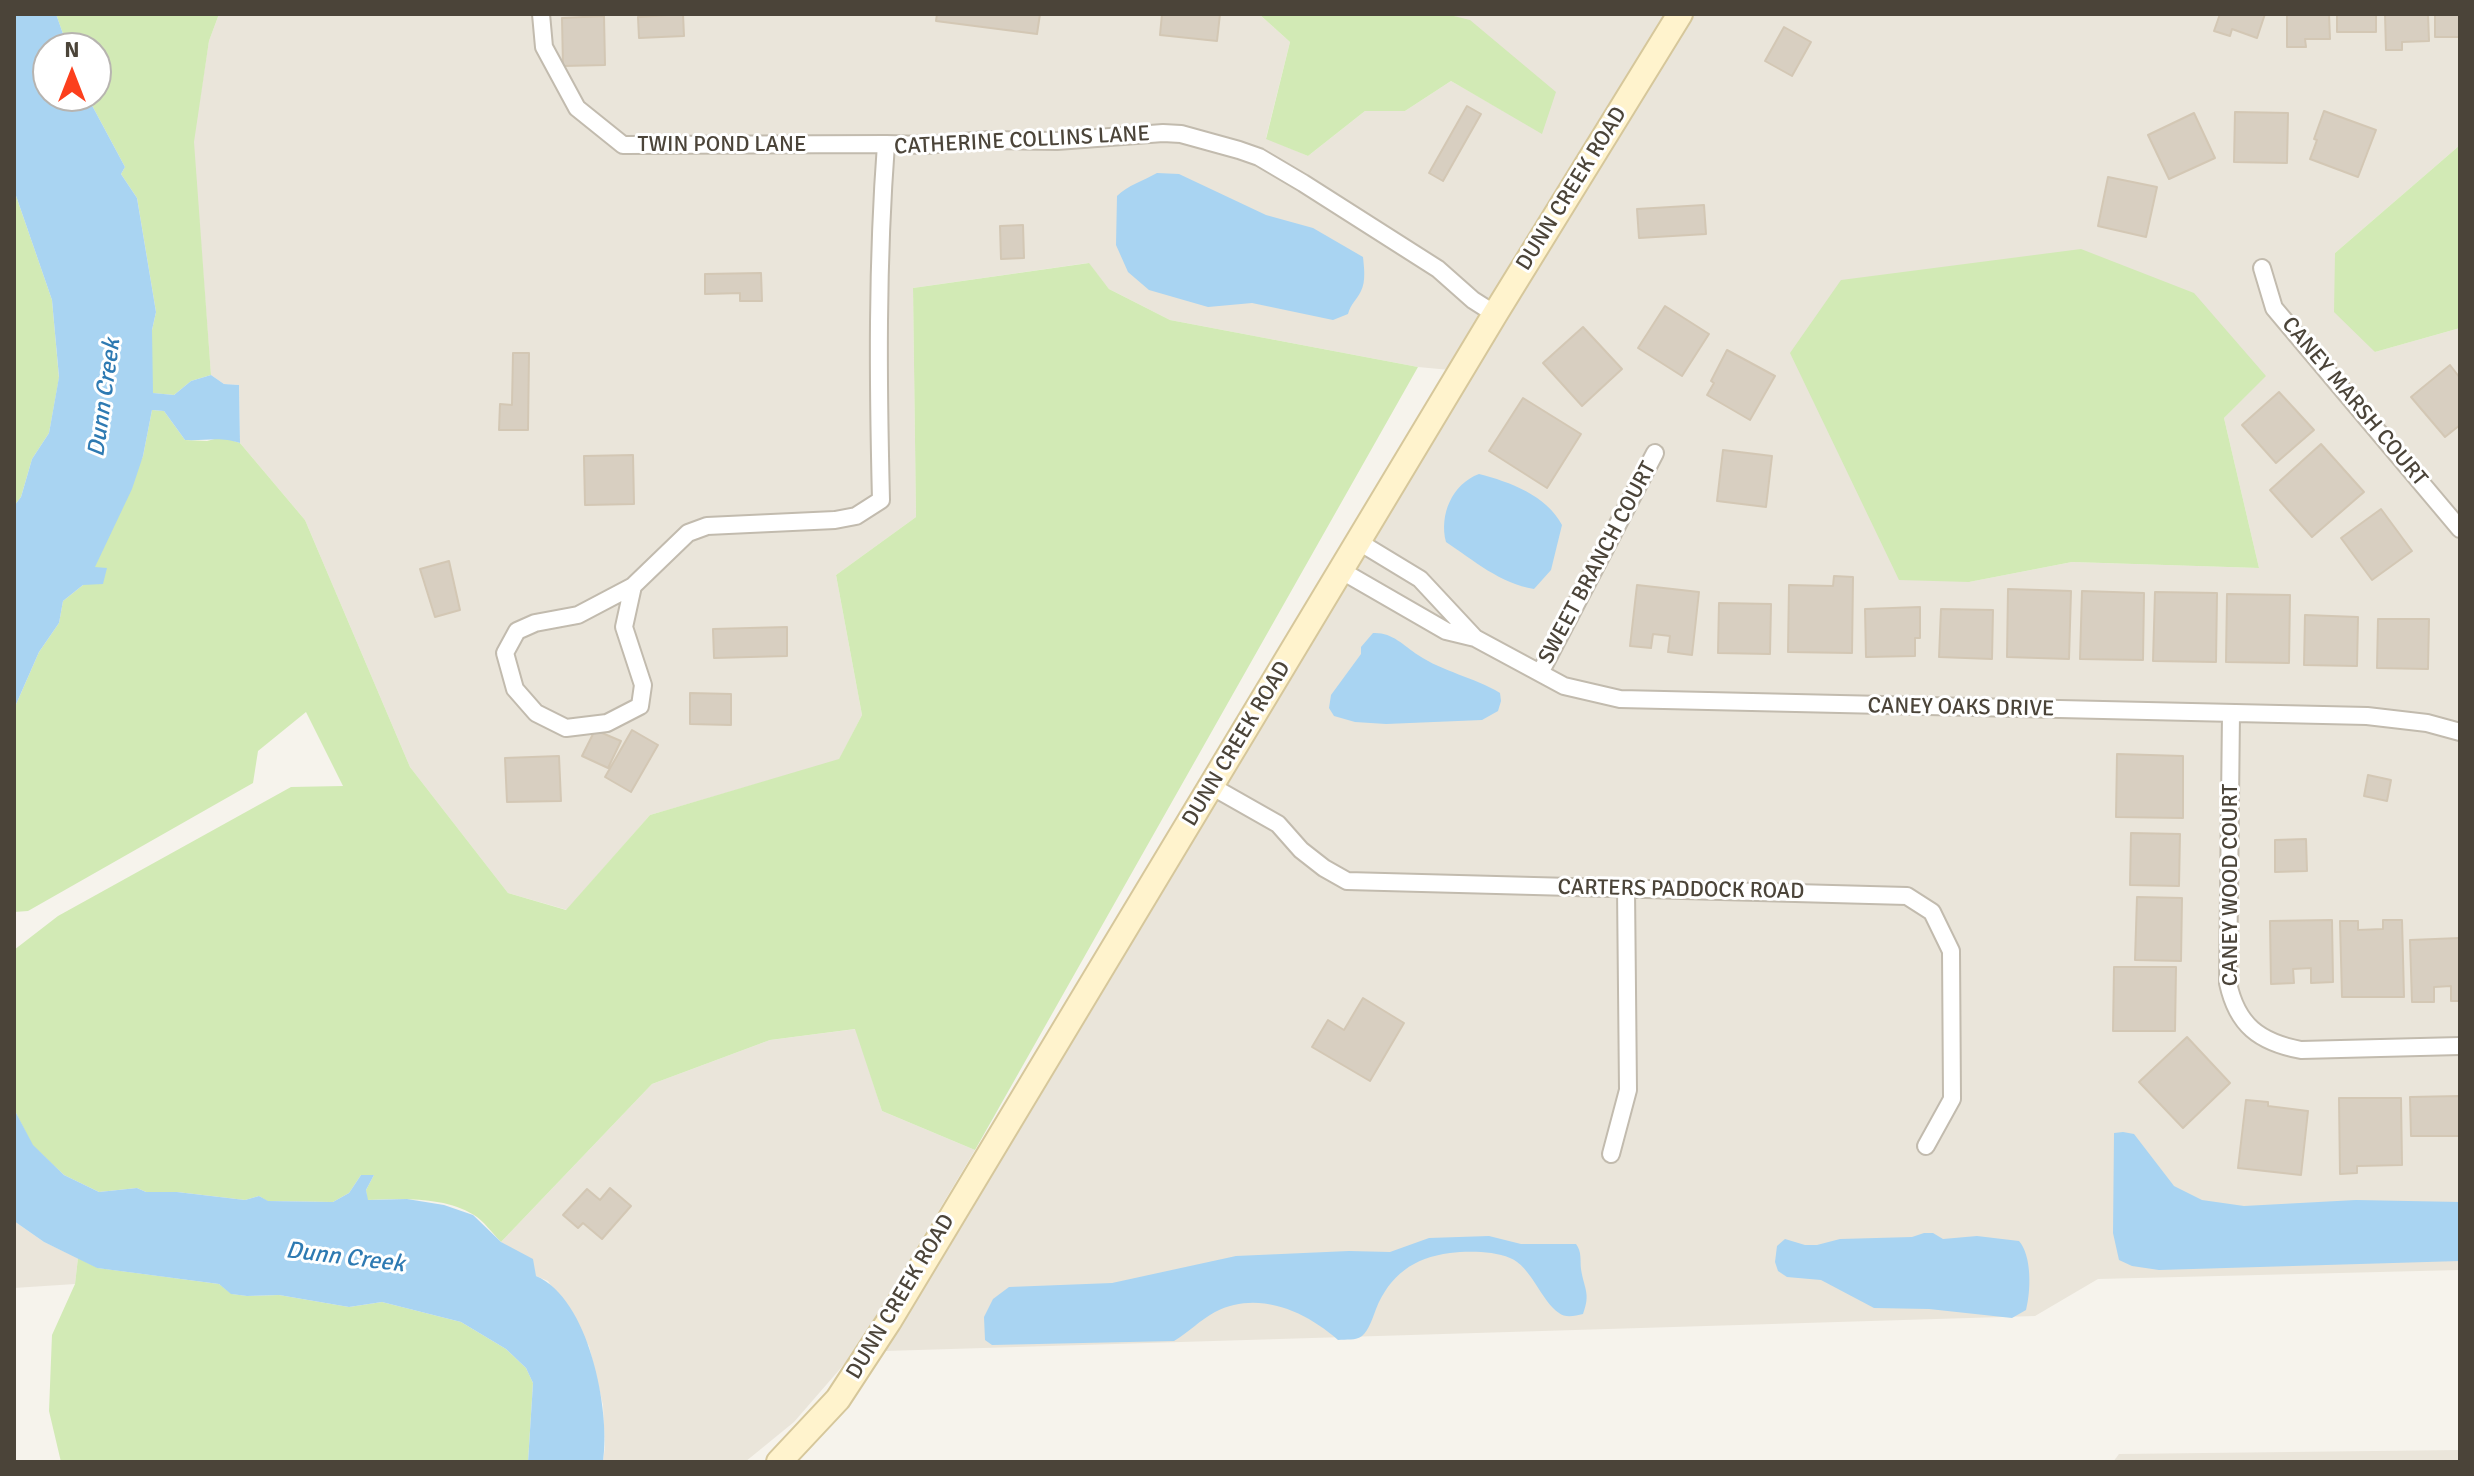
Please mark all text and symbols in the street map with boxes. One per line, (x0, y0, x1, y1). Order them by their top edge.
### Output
north arrow (32, 32, 112, 112)
text: N (64, 36, 80, 63)
street label: DUNN CREEK ROAD (1511, 102, 1633, 276)
street label: CATHERINE COLLINS LANE (893, 121, 1151, 161)
street label: TWIN POND LANE (638, 132, 806, 158)
street label: CANEY MARSH COURT (2276, 312, 2432, 492)
water label: Dunn Creek (82, 337, 128, 459)
street label: SWEET BRANCH COURT (1534, 457, 1662, 669)
street label: DUNN CREEK ROAD (1177, 657, 1297, 831)
street label: CANEY OAKS DRIVE (1867, 693, 2055, 723)
street label: CANEY WOOD COURT (2218, 784, 2244, 986)
street label: CARTERS PADDOCK ROAD (1557, 875, 1805, 905)
street label: DUNN CREEK ROAD (841, 1210, 961, 1384)
water label: Dunn Creek (284, 1236, 406, 1280)

